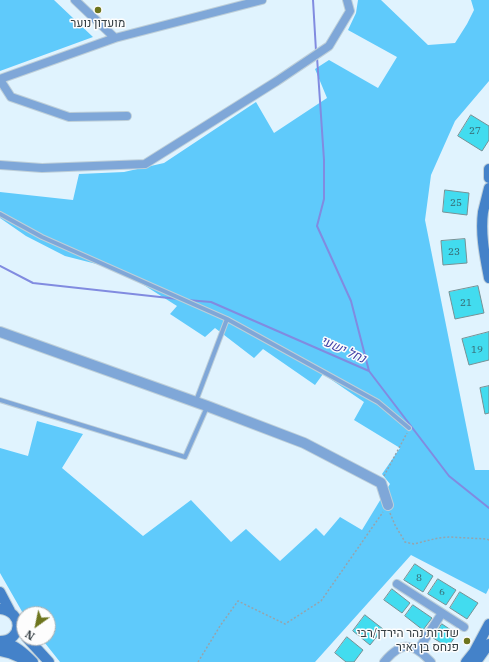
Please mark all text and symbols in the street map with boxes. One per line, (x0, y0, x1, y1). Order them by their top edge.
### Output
marker: מועדון נוער (93, 5, 103, 15)
place label: מועדון נוער (71, 17, 125, 31)
house number: 27 (469, 125, 481, 137)
house number: 25 (450, 197, 462, 209)
house number: 23 (448, 246, 460, 258)
house number: 21 (460, 297, 472, 309)
water label: נחל ישעי (318, 333, 368, 367)
house number: 19 (471, 344, 483, 356)
house number: 8 (416, 572, 422, 584)
house number: 6 (439, 586, 445, 598)
north arrow (16, 606, 56, 646)
text: N (23, 627, 37, 643)
place label: שדרות נהר הירדן/רבי פנחס בן יאיר (357, 627, 459, 655)
marker: שדרות נהר הירדן/רבי פנחס בן יאיר (462, 636, 472, 646)

